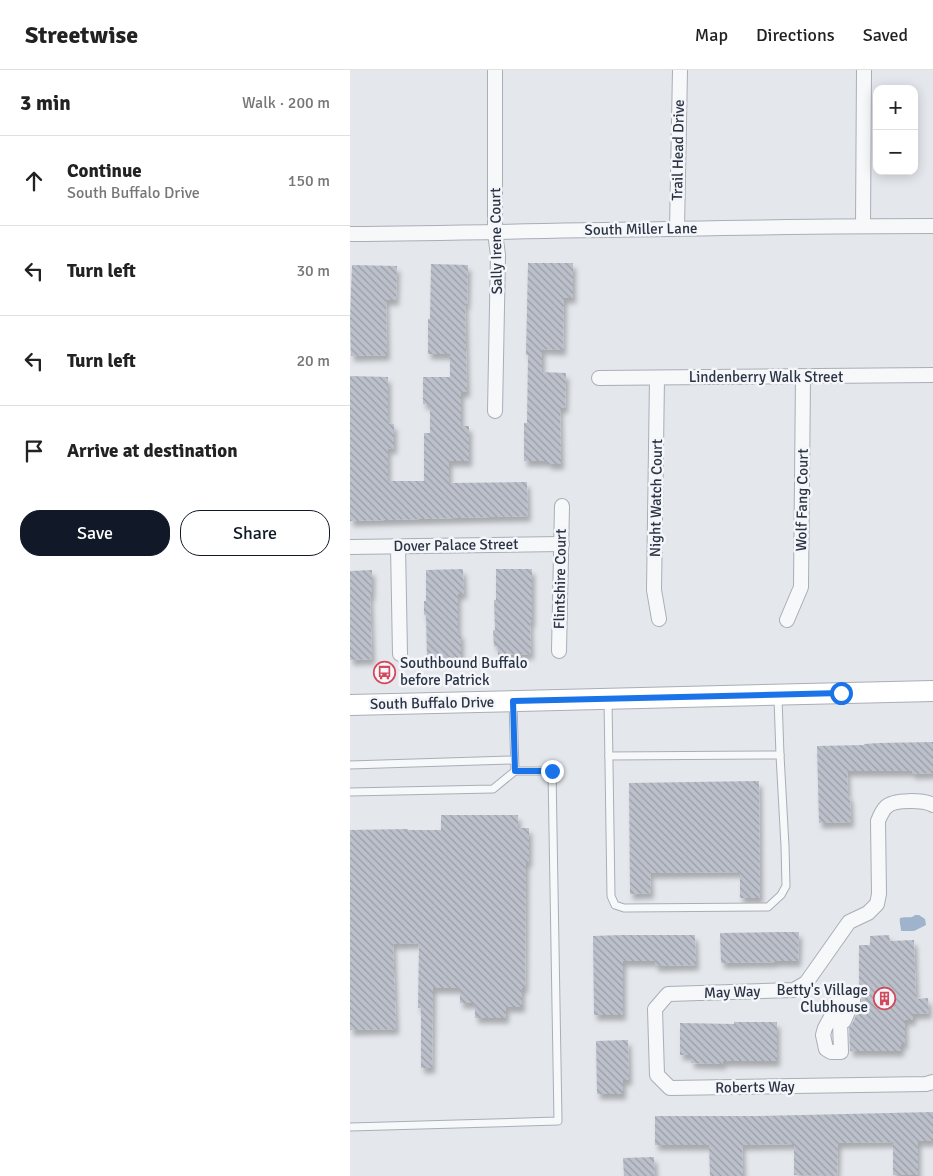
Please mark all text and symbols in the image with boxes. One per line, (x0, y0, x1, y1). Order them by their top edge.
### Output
text: Streetwise (25, 20, 138, 50)
text: Map (695, 24, 728, 46)
text: Directions (756, 24, 835, 46)
text: Saved (863, 24, 908, 46)
map controls (873, 85, 918, 175)
button: + (873, 85, 918, 130)
text: 3 min (20, 90, 71, 116)
text: Walk · 200 m (242, 93, 330, 113)
street label: Trail Head Drive (668, 99, 688, 201)
button: − (873, 130, 918, 175)
text: Continue (67, 159, 142, 183)
icon: ahead (20, 167, 48, 195)
text: 150 m (288, 171, 330, 191)
text: South Buffalo Drive (67, 183, 200, 203)
street label: Sally Irene Court (486, 187, 506, 295)
street label: South Miller Lane (584, 219, 698, 239)
icon: left (20, 257, 48, 285)
text: Turn left (67, 259, 136, 283)
text: 30 m (296, 261, 330, 281)
icon: left (20, 347, 48, 375)
text: Turn left (67, 349, 136, 373)
text: 20 m (296, 351, 330, 371)
street label: Lindenberry Walk Street (689, 368, 843, 386)
icon: arrive (20, 437, 48, 465)
text: Arrive at destination (67, 439, 238, 463)
street label: Night Watch Court (646, 439, 666, 557)
street label: Wolf Fang Court (792, 448, 812, 552)
button: Save (20, 510, 170, 556)
button: Share (180, 510, 330, 556)
street label: Flintshire Court (550, 529, 570, 629)
street label: Dover Palace Street (393, 535, 519, 555)
place label: Southbound Buffalo before Patrick (400, 654, 528, 689)
bus stop icon: Southbound Buffalo before Patrick (372, 660, 396, 684)
route start (830, 682, 853, 705)
street label: South Buffalo Drive (370, 693, 494, 713)
route end (541, 760, 564, 783)
place label: Betty's Village Clubhouse (777, 981, 868, 1016)
street label: May Way (703, 982, 761, 1002)
building icon: Betty's Village Clubhouse (872, 987, 896, 1011)
street label: Roberts Way (715, 1077, 795, 1097)

